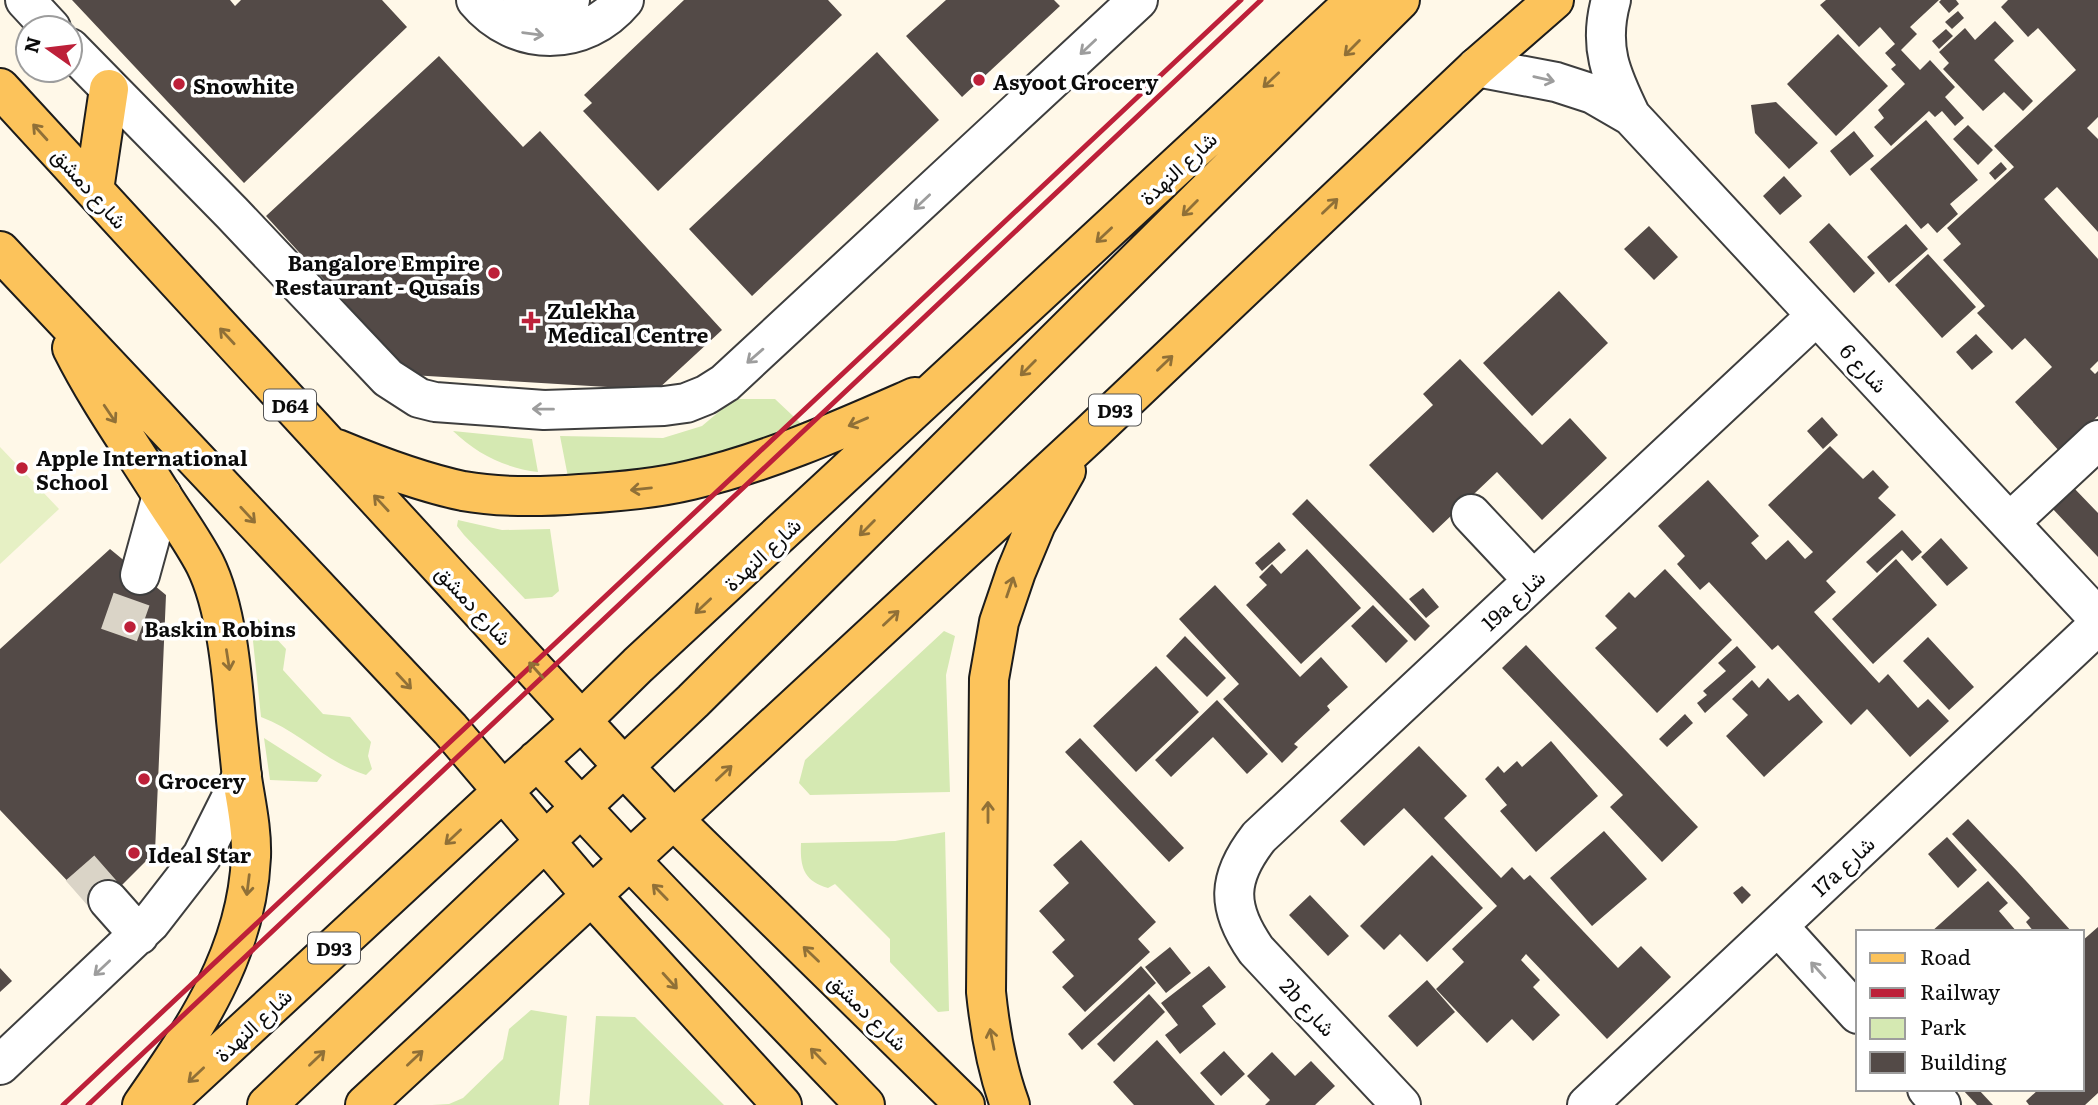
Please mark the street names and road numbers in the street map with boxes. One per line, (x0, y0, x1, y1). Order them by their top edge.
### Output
street label: شارع النهدة (1131, 123, 1223, 212)
street label: شارع دمشق (45, 140, 136, 235)
street label: شارع 6 (1833, 335, 1896, 399)
road number: D64 (264, 390, 316, 420)
road number: D93 (1089, 394, 1141, 426)
street label: شارع النهدة (715, 509, 807, 598)
street label: شارع دمشق (429, 557, 520, 652)
street label: 19a شارع (1473, 561, 1552, 637)
street label: 17a شارع (1804, 828, 1881, 903)
road number: D93 (308, 932, 360, 964)
street label: شارع دمشق (822, 965, 916, 1058)
street label: 2b شارع (1273, 970, 1344, 1043)
street label: شارع النهدة (206, 980, 298, 1069)

